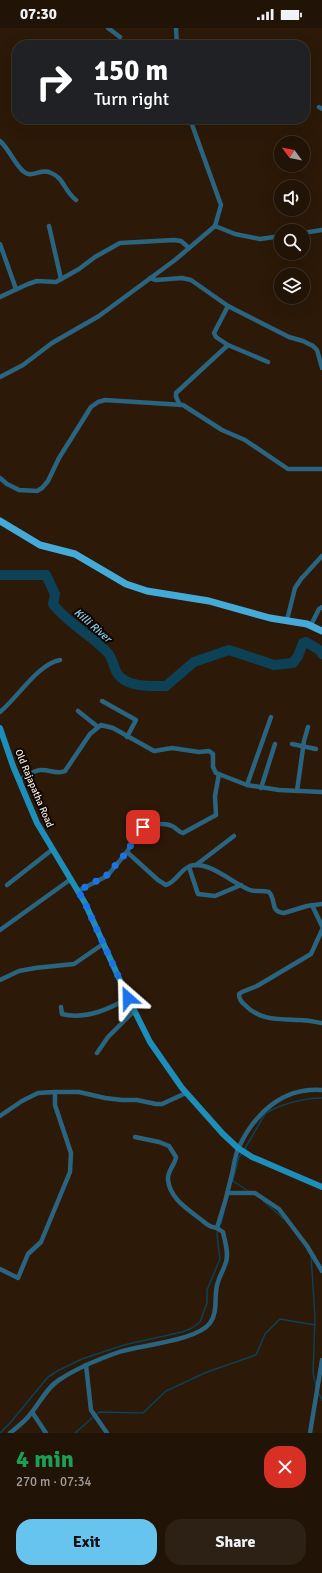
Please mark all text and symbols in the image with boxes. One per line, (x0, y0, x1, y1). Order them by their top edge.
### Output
text: 07:30 (20, 5, 57, 23)
text: 150 m (94, 54, 168, 88)
icon: right (28, 56, 80, 108)
text: Turn right (94, 88, 169, 110)
north arrow (274, 136, 310, 172)
map controls (274, 136, 310, 304)
button: sound (274, 180, 310, 216)
button: search (274, 224, 310, 260)
button: layers (274, 268, 310, 304)
water label: Killi River (71, 606, 115, 646)
street label: Old Rajapatha Road (12, 748, 56, 829)
pin (126, 810, 160, 844)
icon: arrive (132, 816, 154, 838)
position arrow (107, 977, 149, 1019)
text: 4 min (16, 1444, 74, 1474)
button: close (264, 1446, 306, 1488)
text: 270 m · 07:34 (16, 1474, 92, 1490)
button: Exit (16, 1519, 157, 1565)
button: Share (165, 1519, 306, 1565)

